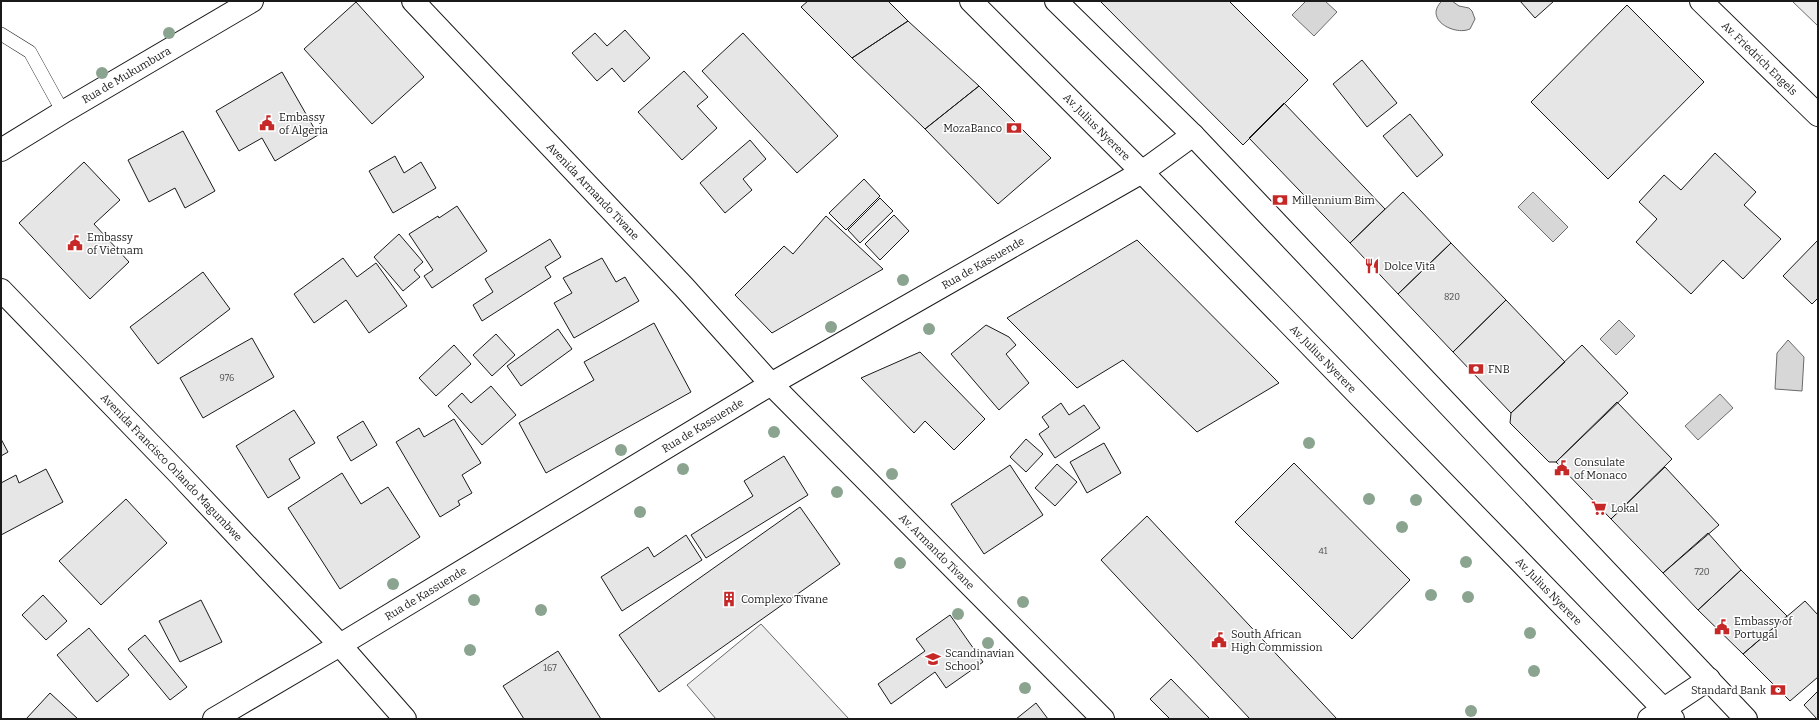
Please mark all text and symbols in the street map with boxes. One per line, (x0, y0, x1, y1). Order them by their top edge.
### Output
street label: Av. Friedrich Engels (1719, 19, 1800, 98)
street label: Rua de Mukumbura (80, 44, 173, 106)
street label: Av. Julius Nyerere (1060, 91, 1133, 163)
place label: Embassy of Algeria (279, 111, 328, 137)
public building icon: Embassy of Algeria (258, 114, 276, 132)
bank icon: MozaBanco (1005, 119, 1023, 137)
place label: MozaBanco (943, 122, 1002, 135)
street label: Avenida Armando Tivane (544, 140, 642, 243)
bank icon: Millennium Bim (1271, 191, 1289, 209)
place label: Millennium Bim (1292, 194, 1375, 207)
place label: Embassy of Vietnam (87, 231, 144, 257)
public building icon: Embassy of Vietnam (66, 234, 84, 252)
street label: Rua de Kassuende (939, 235, 1027, 292)
restaurant icon: Dolce Vita (1363, 257, 1381, 275)
place label: Dolce Vita (1384, 260, 1435, 273)
house number: 820 (1444, 292, 1460, 302)
street label: Av. Julius Nyerere (1287, 322, 1359, 396)
bank icon: FNB (1467, 360, 1485, 378)
place label: FNB (1488, 363, 1510, 376)
house number: 976 (220, 373, 234, 383)
street label: Avenida Francisco Orlando Magumbwe (98, 391, 245, 544)
street label: Rua de Kassuende (660, 396, 746, 456)
place label: Consulate of Monaco (1574, 456, 1627, 482)
public building icon: Consulate of Monaco (1553, 459, 1571, 477)
supermarket icon: Lokal (1590, 499, 1608, 517)
place label: Lokal (1611, 502, 1638, 515)
street label: Av. Armando Tivane (896, 511, 977, 592)
house number: 41 (1319, 546, 1328, 556)
street label: Av. Julius Nyerere (1513, 555, 1584, 628)
street label: Rua de Kassuende (382, 564, 469, 623)
house number: 720 (1694, 567, 1710, 577)
building icon: Complexo Tivane (720, 590, 738, 608)
place label: Complexo Tivane (741, 593, 828, 606)
place label: Embassy of Portugal (1734, 615, 1793, 641)
public building icon: Embassy of Portugal (1713, 618, 1731, 636)
place label: South African High Commission (1231, 628, 1323, 654)
public building icon: South African High Commission (1210, 631, 1228, 649)
place label: Scandinavian School (945, 647, 1014, 673)
school or university icon: Scandinavian School (924, 650, 942, 668)
house number: 167 (543, 663, 557, 673)
bank icon: Standard Bank (1769, 681, 1787, 699)
place label: Standard Bank (1691, 684, 1767, 697)

